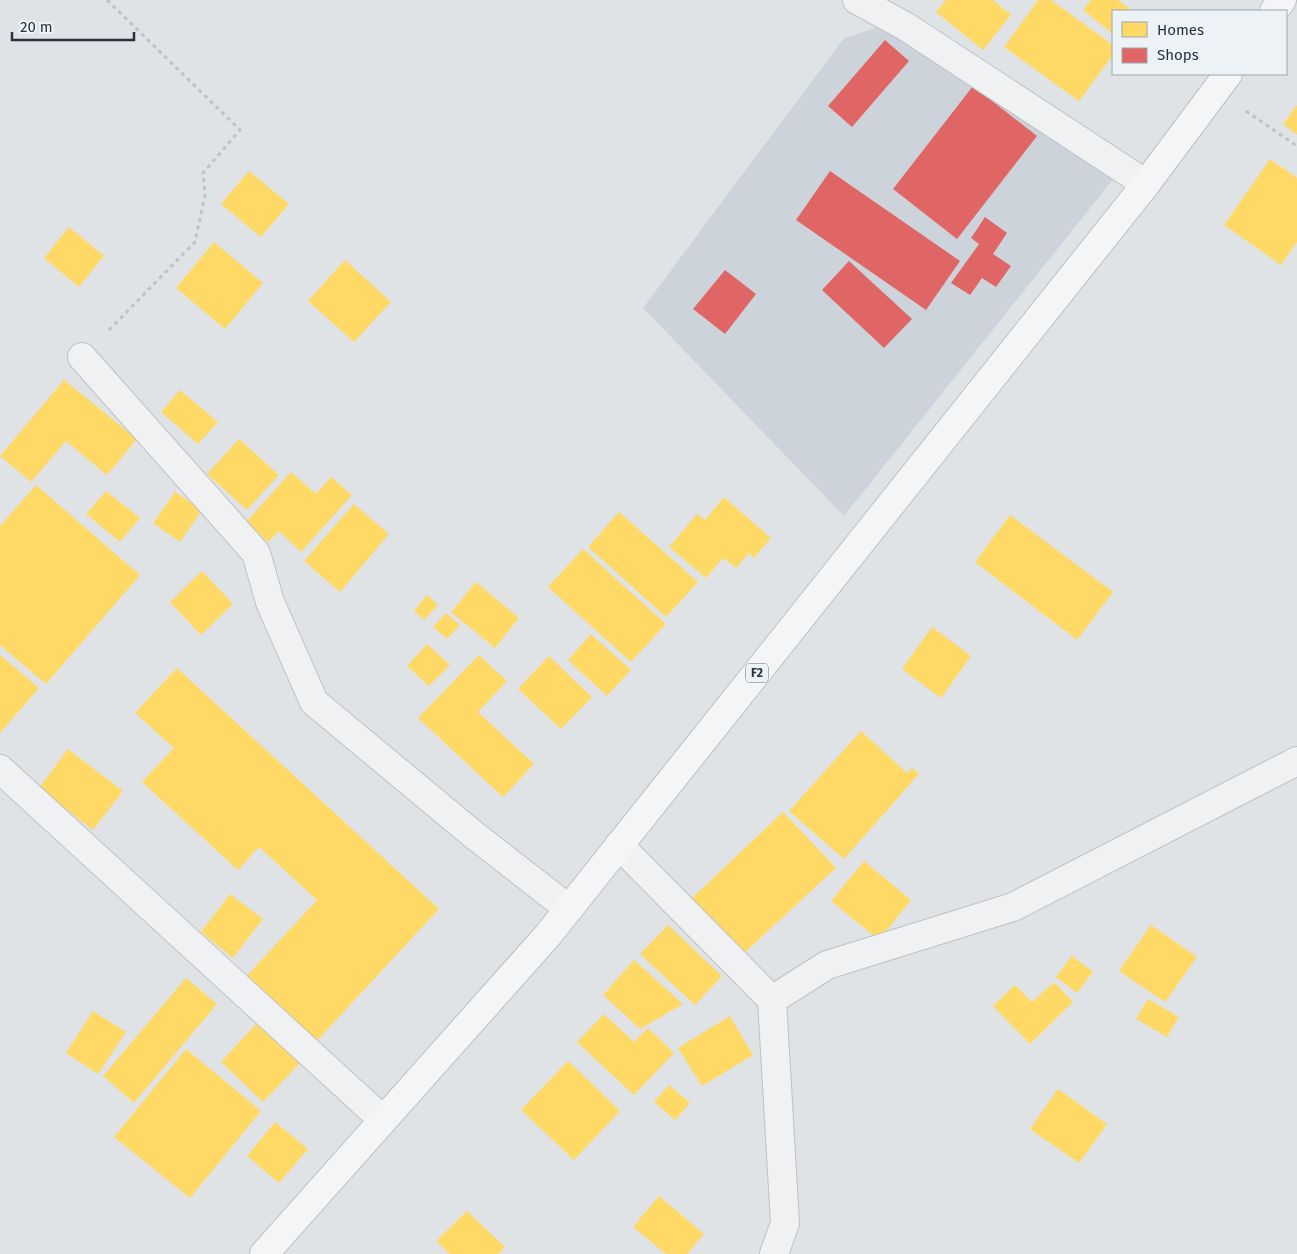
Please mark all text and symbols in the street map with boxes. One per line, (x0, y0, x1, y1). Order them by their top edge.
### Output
scale bar (12, 10, 135, 42)
legend (1112, 10, 1287, 75)
text: 20 m (20, 18, 53, 36)
text: Homes (1157, 21, 1204, 39)
text: Shops (1157, 46, 1199, 64)
road number: F2 (746, 664, 768, 682)

